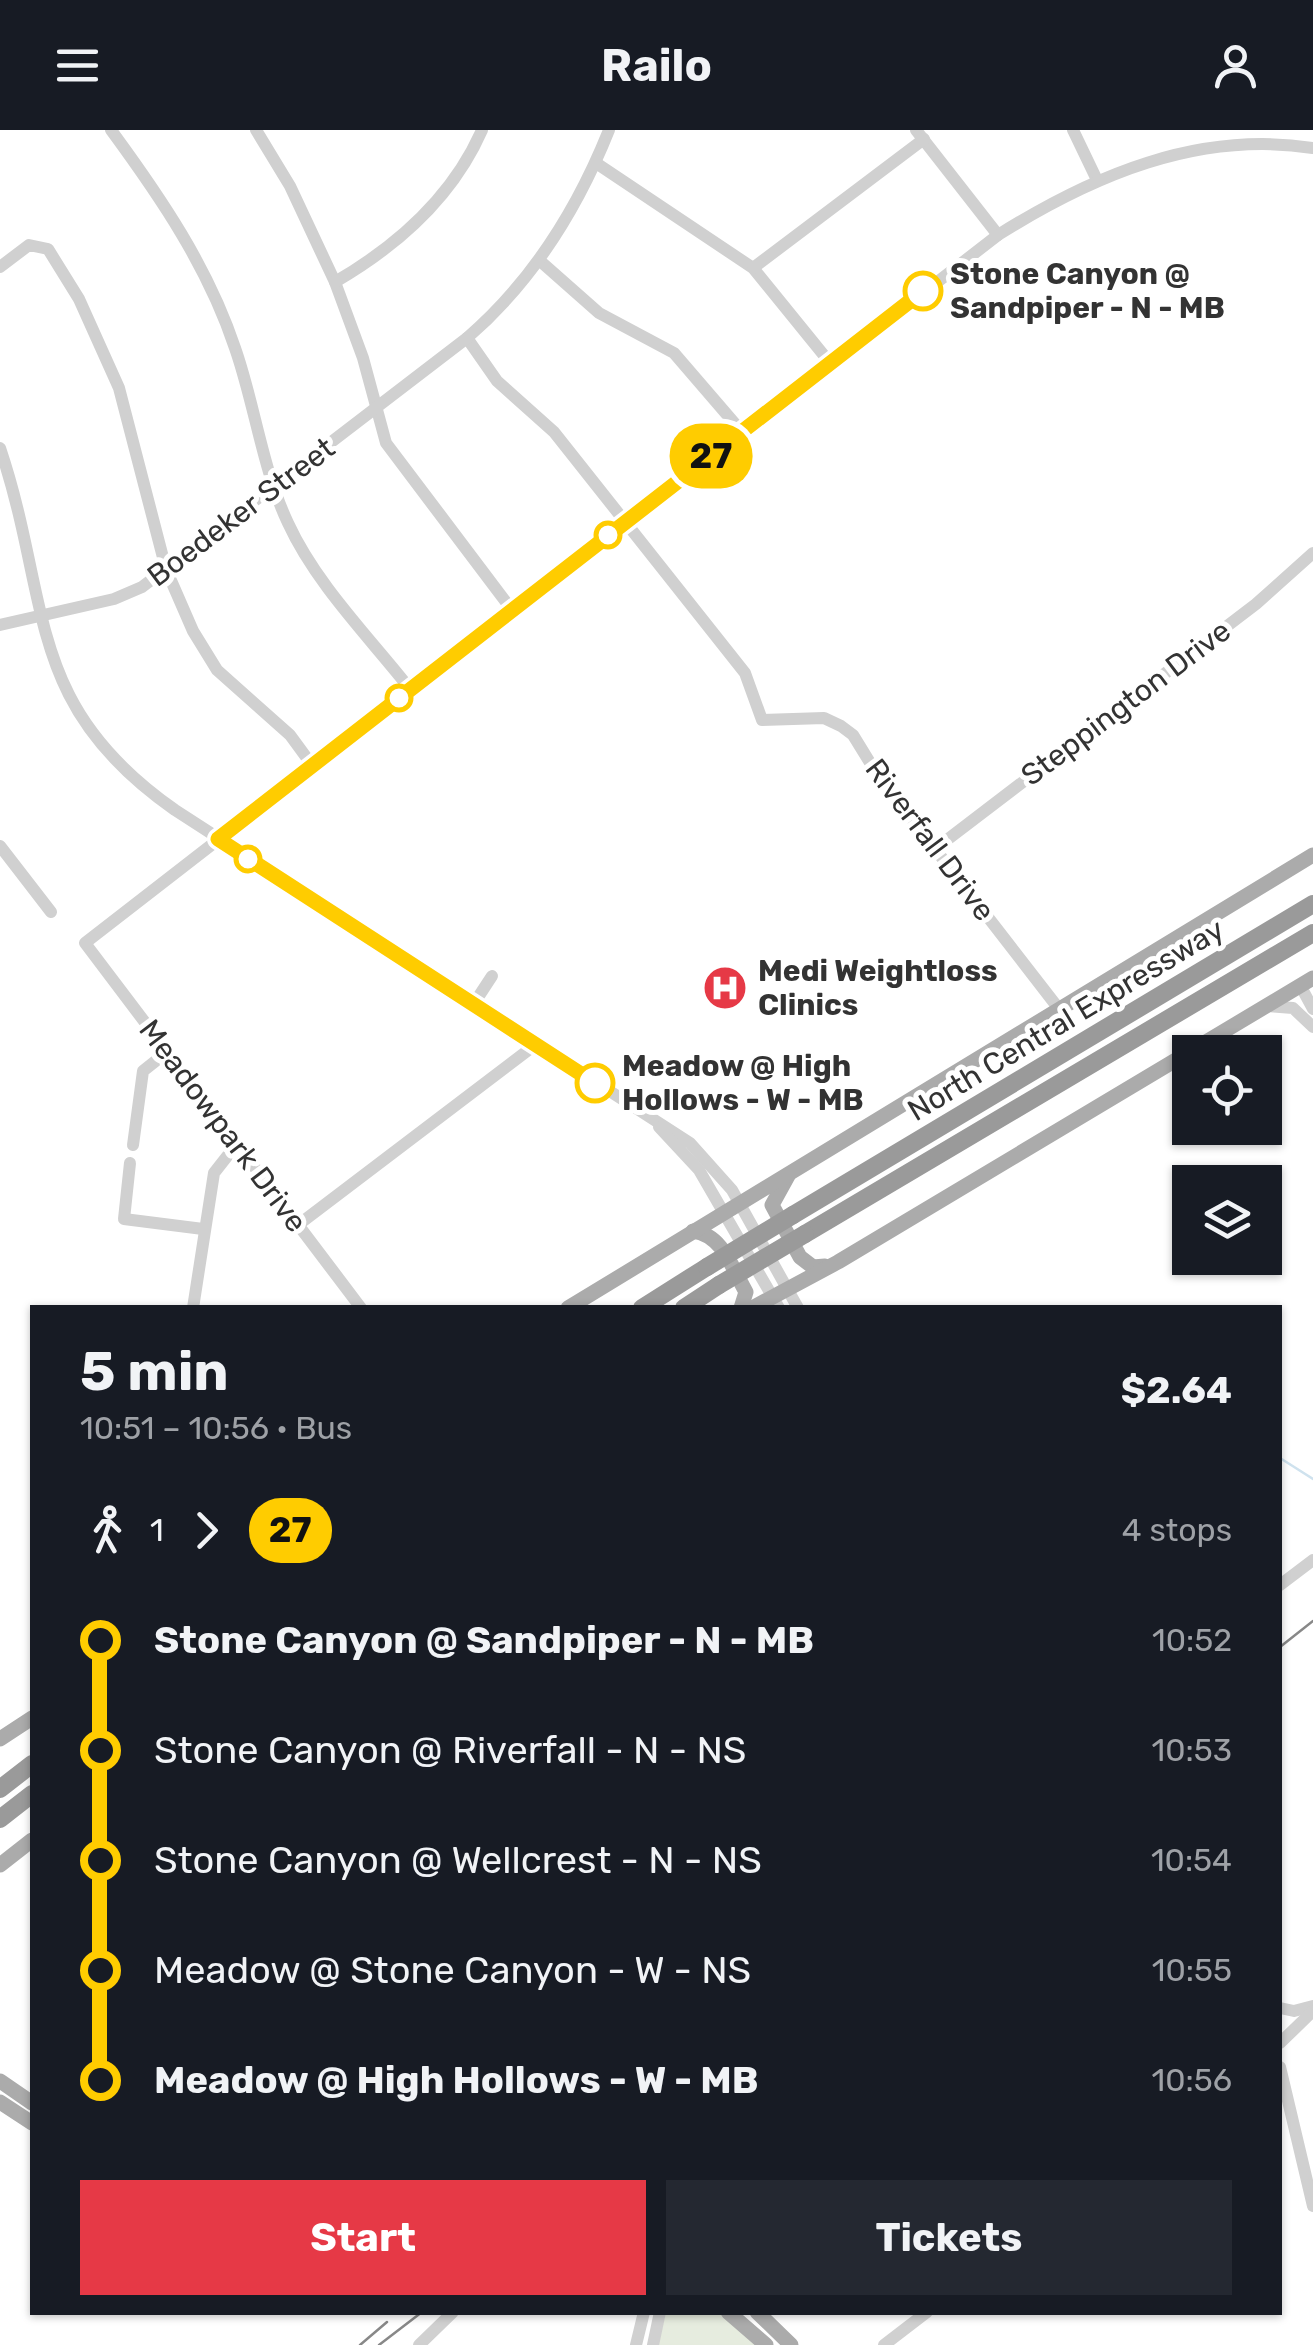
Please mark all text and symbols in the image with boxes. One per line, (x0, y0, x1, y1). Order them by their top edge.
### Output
icon: menu (50, 38, 105, 93)
icon: person (1208, 38, 1263, 93)
text: Railo (601, 39, 712, 92)
place label: Stone Canyon @ Sandpiper - N - MB (950, 256, 1225, 326)
marker: Stone Canyon @ Sandpiper - N - MB (904, 272, 942, 310)
line badge: 27 (666, 424, 756, 488)
street label: Boedeker Street (140, 430, 342, 594)
text: 27 (690, 435, 732, 477)
unlabelled marker (595, 522, 621, 548)
street label: Steppington Drive (1014, 612, 1238, 794)
unlabelled marker (386, 685, 412, 711)
street label: Riverfall Drive (857, 752, 1003, 928)
unlabelled marker (235, 846, 261, 872)
street label: North Central Expressway (901, 911, 1231, 1129)
place label: Medi Weightloss Clinics (758, 953, 998, 1023)
hospital icon: Medi Weightloss Clinics (702, 965, 748, 1011)
street label: Meadowpark Drive (131, 1013, 315, 1239)
map controls (1172, 1035, 1282, 1275)
button: locate (1172, 1035, 1282, 1145)
place label: Meadow @ High Hollows - W - MB (622, 1048, 864, 1118)
marker: Meadow @ High Hollows - W - MB (576, 1064, 614, 1102)
button: layers (1172, 1165, 1282, 1275)
text: 5 min (80, 1339, 229, 1404)
text: $2.64 (1121, 1367, 1232, 1413)
text: 10:51 – 10:56 · Bus (80, 1409, 352, 1447)
icon: walk (80, 1503, 135, 1558)
icon: forward (179, 1503, 234, 1558)
text: 27 (269, 1509, 312, 1551)
text: 1 (150, 1511, 164, 1549)
text: 4 stops (1122, 1511, 1232, 1549)
text: Stone Canyon @ Sandpiper - N - MB (154, 1617, 814, 1663)
text: 10:52 (1152, 1621, 1232, 1659)
text: Stone Canyon @ Riverfall - N - NS (154, 1727, 746, 1773)
text: 10:53 (1152, 1731, 1232, 1769)
text: Stone Canyon @ Wellcrest - N - NS (154, 1837, 762, 1883)
text: 10:54 (1151, 1841, 1232, 1879)
text: Meadow @ Stone Canyon - W - NS (154, 1947, 751, 1993)
text: 10:55 (1152, 1951, 1232, 1989)
text: Meadow @ High Hollows - W - MB (154, 2057, 759, 2103)
text: 10:56 (1151, 2061, 1232, 2099)
button: Start (80, 2180, 646, 2295)
button: Tickets (666, 2180, 1232, 2295)

